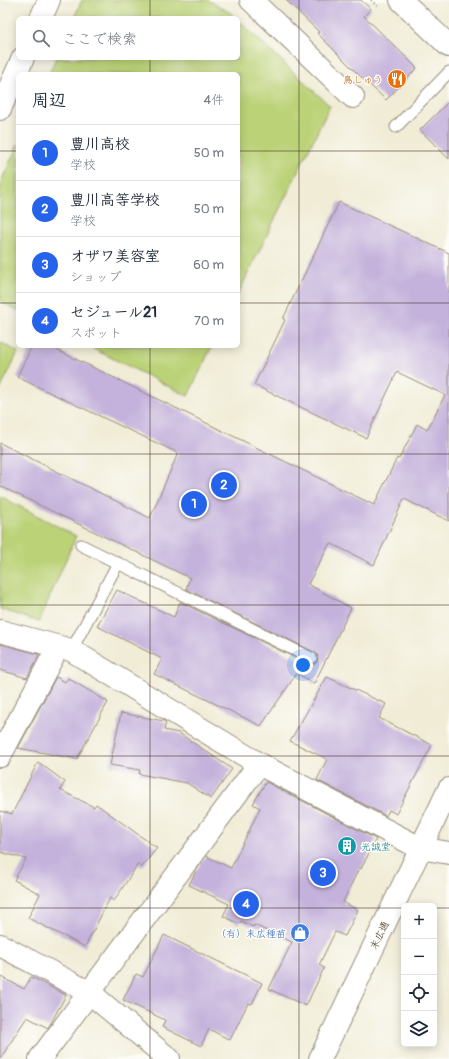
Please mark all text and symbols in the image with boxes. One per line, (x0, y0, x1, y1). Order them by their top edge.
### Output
search box (16, 16, 240, 60)
icon: search (30, 27, 52, 49)
text: ここで検索 (62, 30, 137, 49)
restaurant icon: 鳥しゅう (386, 68, 408, 90)
place label: 鳥しゅう (343, 74, 383, 86)
text: 周辺 (32, 90, 66, 111)
text: 4件 (203, 92, 224, 108)
text: 豊川高校 (70, 135, 130, 154)
text: 1 (42, 145, 48, 161)
text: 50 m (194, 145, 224, 161)
text: 学校 (70, 157, 96, 173)
text: 豊川高等学校 (70, 191, 160, 210)
text: 2 (41, 201, 49, 217)
text: 50 m (194, 201, 224, 217)
text: 学校 (70, 213, 96, 229)
text: オザワ美容室 (70, 247, 160, 266)
text: 3 (41, 257, 49, 273)
text: 60 m (193, 257, 224, 273)
text: ショップ (70, 269, 121, 285)
text: セジュール21 (70, 303, 157, 322)
text: 4 (41, 313, 49, 329)
text: 70 m (194, 313, 224, 329)
text: スポット (70, 325, 122, 341)
pin: 2 (211, 470, 237, 500)
pin: 1 (181, 489, 207, 519)
your location (293, 655, 313, 675)
building icon: 光誠堂 (336, 835, 358, 857)
place label: 光誠堂 (361, 841, 391, 853)
pin: 3 (310, 858, 336, 888)
pin: 4 (233, 889, 259, 919)
map controls (401, 903, 437, 1047)
button: + (401, 903, 437, 939)
street label: 末広通 (368, 919, 392, 952)
shop icon: （有）末広種苗 (289, 922, 311, 944)
place label: （有）末広種苗 (216, 928, 286, 940)
button: − (401, 939, 437, 975)
button: locate (401, 975, 437, 1011)
button: layers (401, 1011, 437, 1047)

